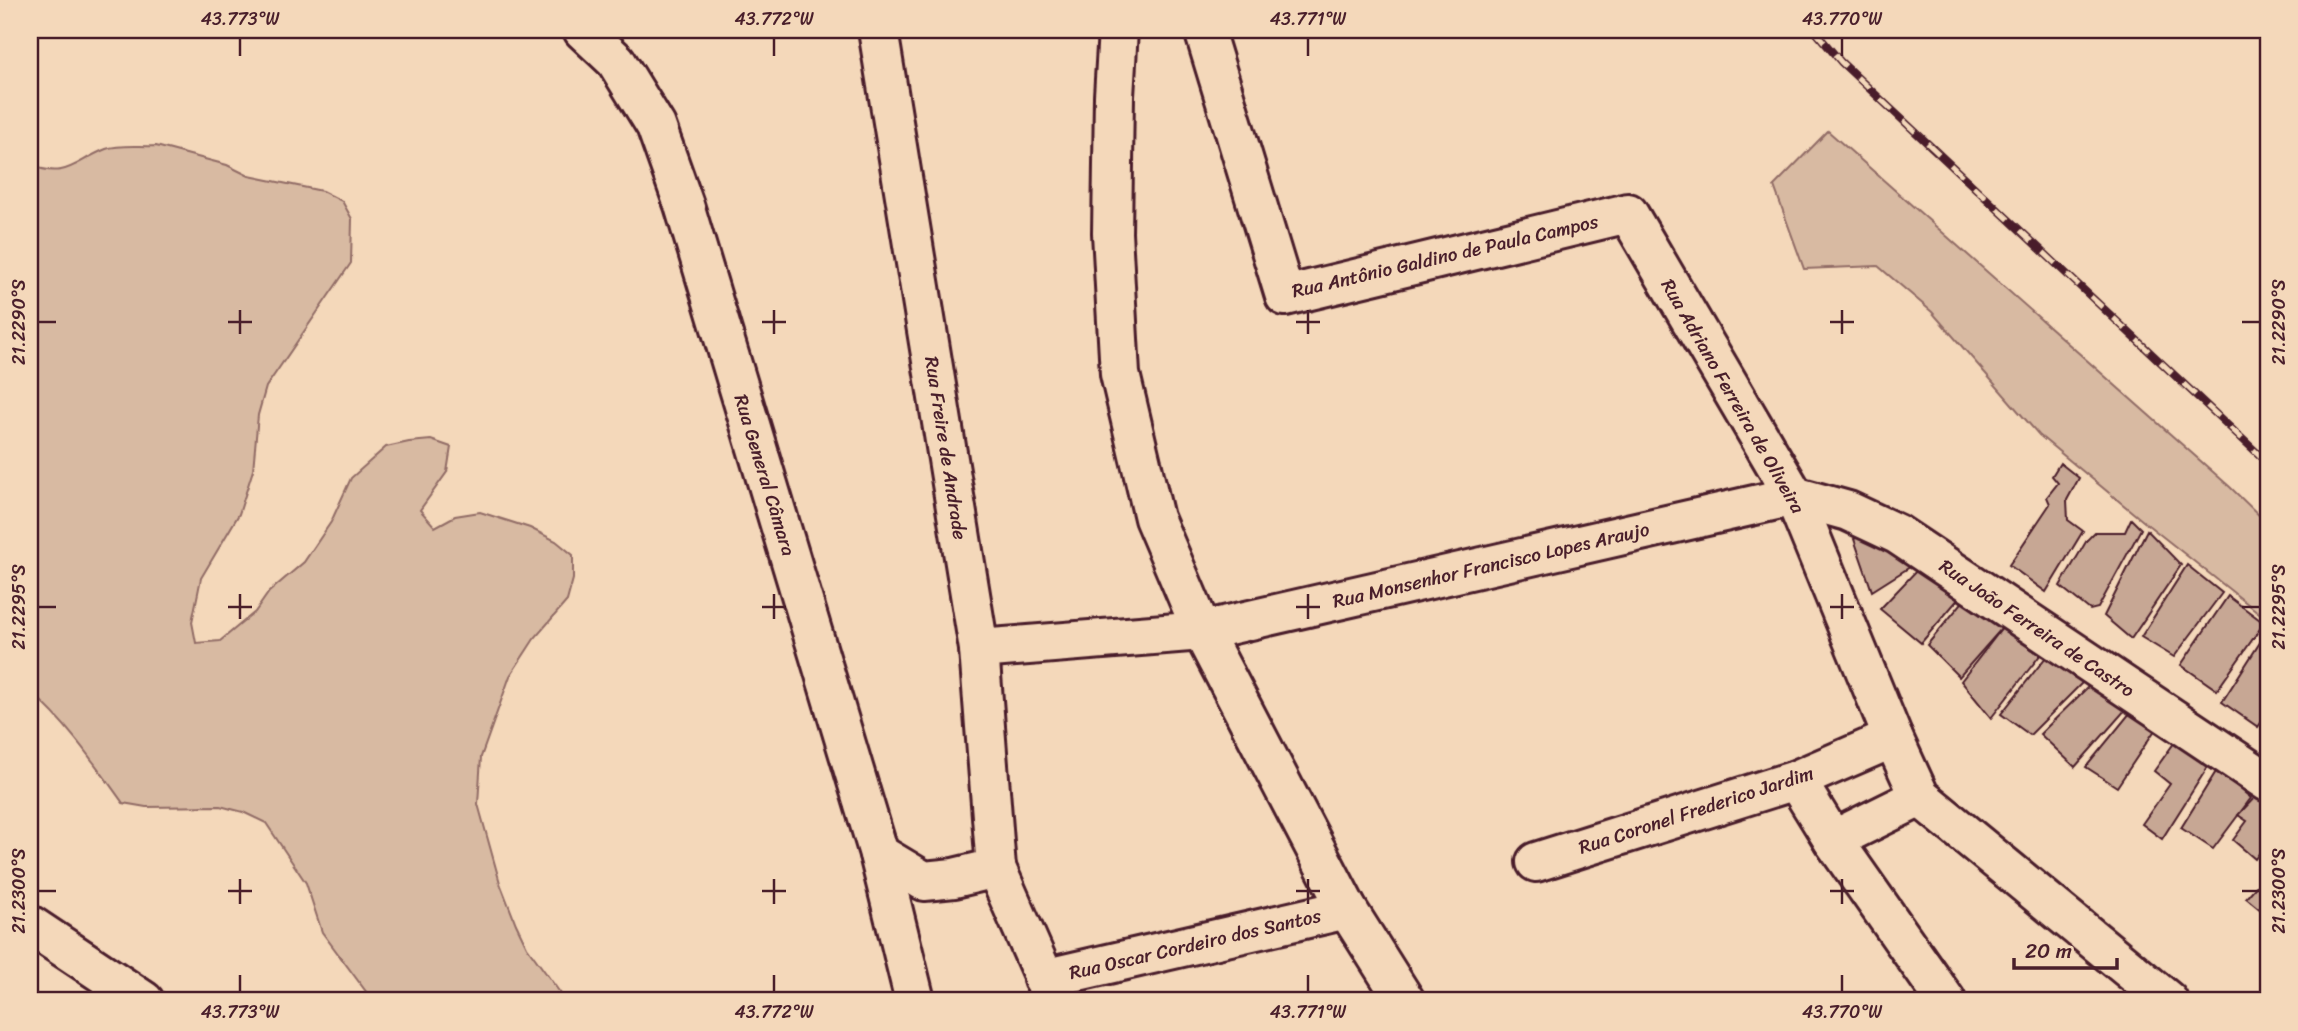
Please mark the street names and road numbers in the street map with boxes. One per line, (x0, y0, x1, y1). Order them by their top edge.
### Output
street label: Rua Antônio Galdino de Paula Campos (1288, 205, 1602, 307)
street label: Rua Adriano Ferreira de Oliveira (1652, 272, 1814, 520)
street label: Rua Freire de Andrade (915, 354, 977, 542)
street label: Rua General Câmara (725, 390, 805, 560)
street label: Rua Monsenhor Francisco Lopes Araujo (1329, 512, 1653, 618)
street label: Rua João Ferreira de Castro (1932, 550, 2142, 706)
street label: Rua Coronel Frederico Jardim (1574, 756, 1818, 864)
street label: Rua Oscar Cordeiro dos Santos (1066, 899, 1324, 989)

